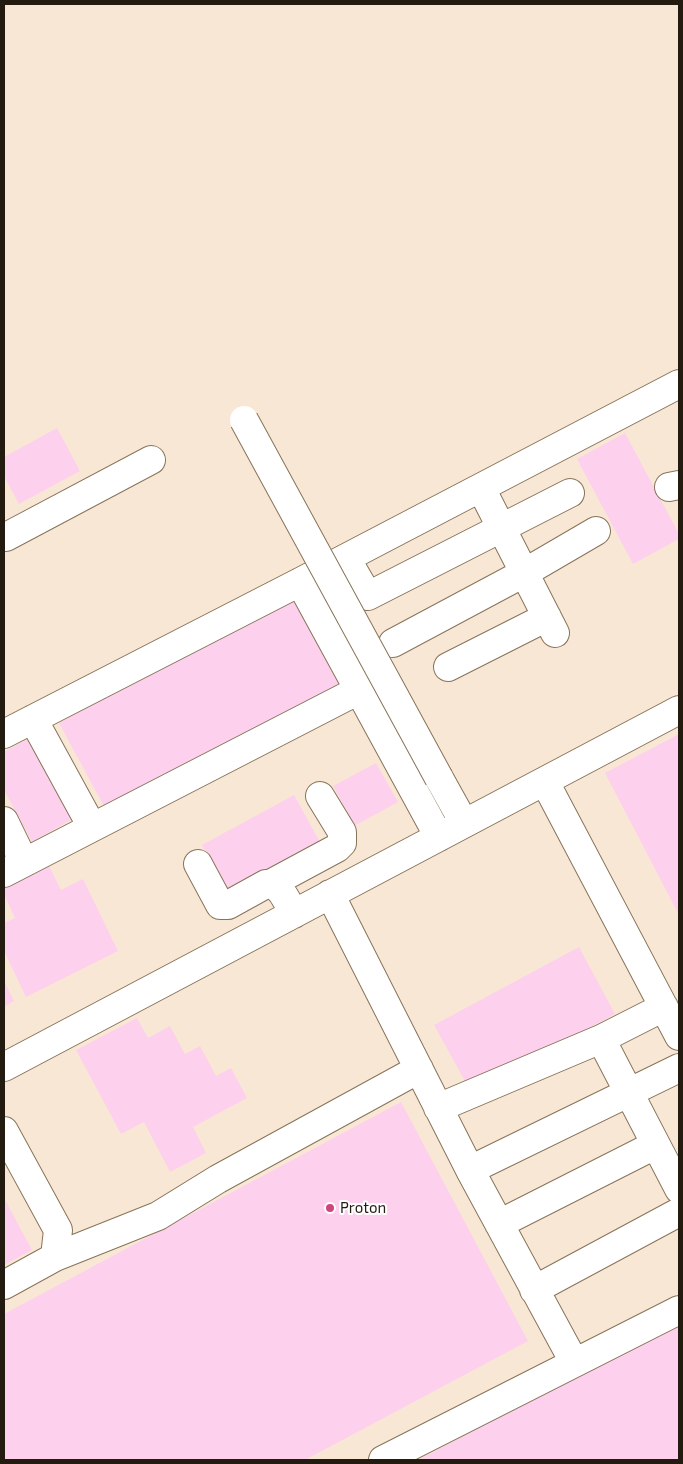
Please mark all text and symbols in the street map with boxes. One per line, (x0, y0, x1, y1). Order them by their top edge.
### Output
place label: Proton (340, 1199, 386, 1217)
marker: Proton (324, 1202, 336, 1214)

